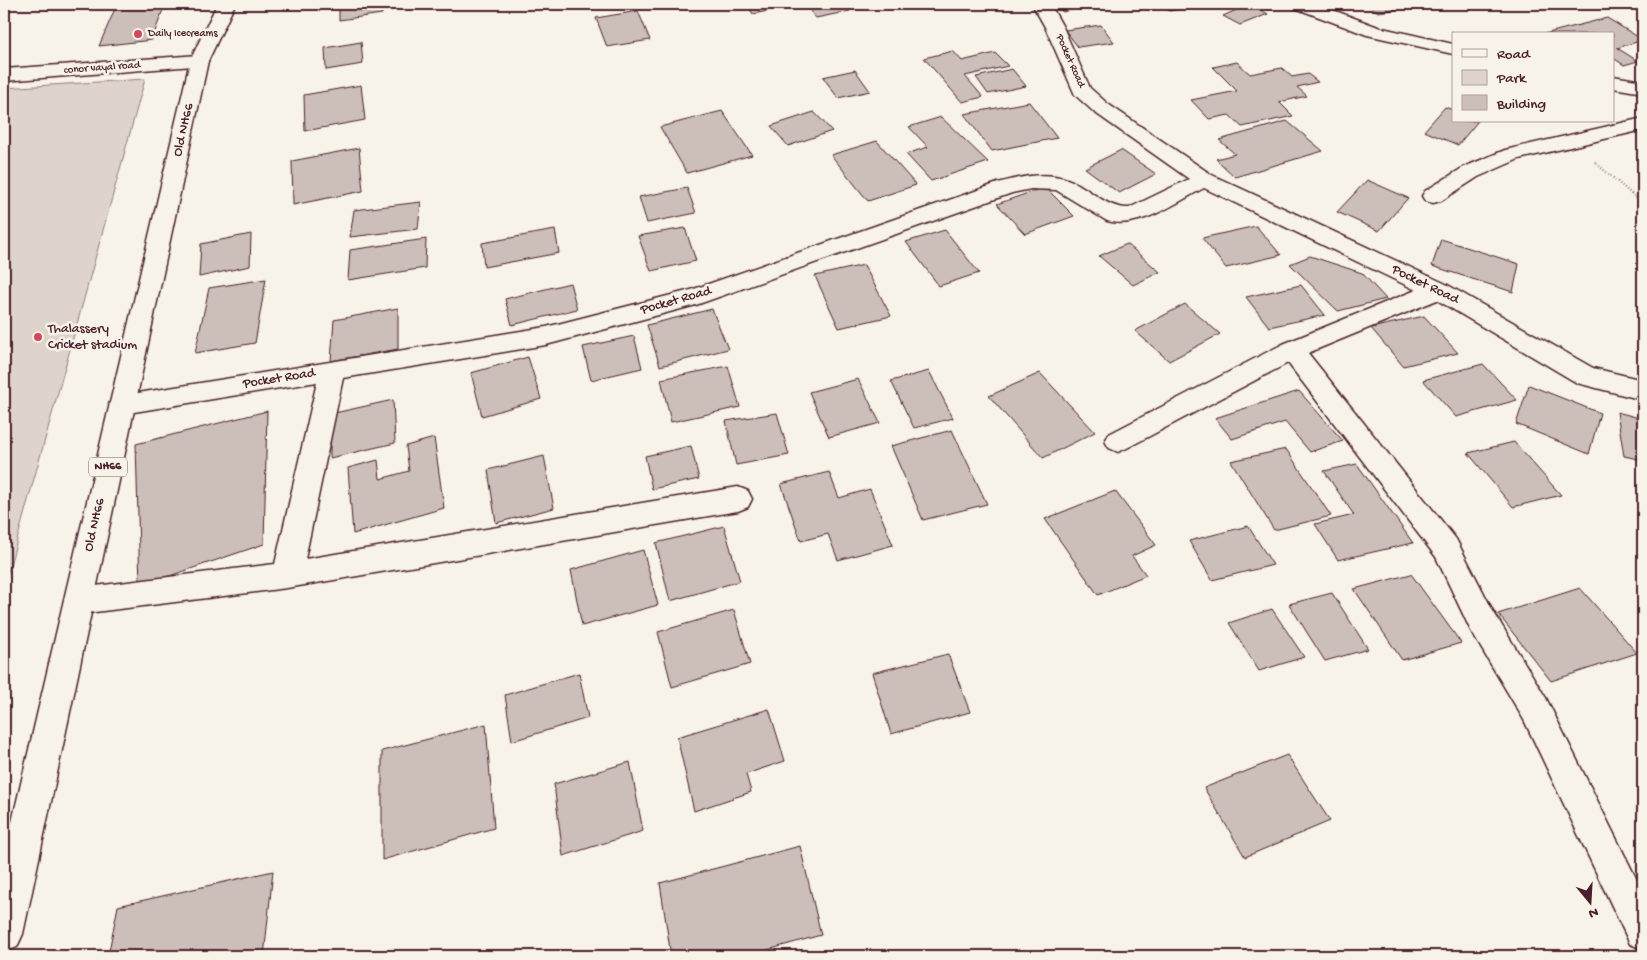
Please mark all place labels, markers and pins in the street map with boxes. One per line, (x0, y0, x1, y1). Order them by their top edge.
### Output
marker: Daily Icecreams (132, 28, 144, 40)
place label: Daily Icecreams (147, 28, 218, 40)
place label: Thalassery Cricket stadium (47, 321, 137, 354)
marker: Thalassery Cricket stadium (32, 331, 44, 343)

